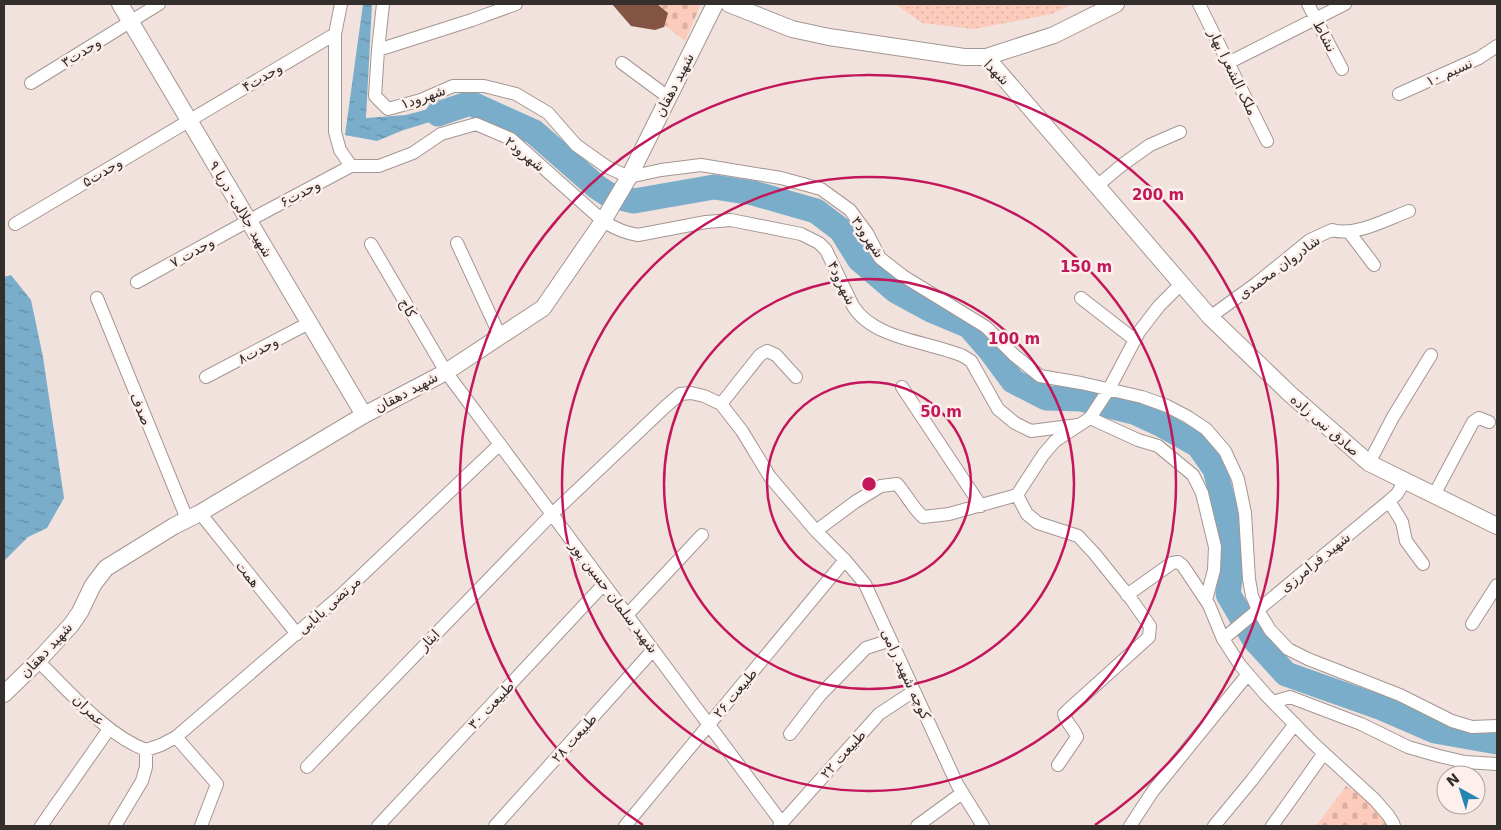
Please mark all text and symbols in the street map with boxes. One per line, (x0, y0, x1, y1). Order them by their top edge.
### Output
street label: نشاط (1310, 17, 1340, 55)
street label: ملک الشعرا بهار (1204, 25, 1261, 118)
street label: وحدت۳ (58, 34, 104, 71)
street label: شهید دهقان (651, 50, 698, 120)
street label: نسیم ۱۰ (1423, 55, 1475, 90)
street label: شهدا (980, 56, 1013, 89)
street label: وحدت۴ (239, 59, 285, 96)
street label: شهرود۱ (398, 82, 448, 113)
street label: شهرود۲ (501, 133, 548, 176)
street label: وحدت۵ (79, 154, 125, 191)
street label: شهید جلالی- دریا ۹ (205, 158, 276, 261)
street label: وحدت۶ (277, 176, 323, 211)
text: 200 m (1132, 186, 1184, 204)
street label: شهرود۳ (848, 213, 888, 261)
street label: شادروان محمدی (1235, 232, 1324, 303)
street label: وحدت ۷ (167, 233, 217, 271)
text: 150 m (1060, 258, 1112, 276)
street label: شهرود۴ (824, 259, 859, 308)
street label: کاج (395, 295, 420, 321)
text: 100 m (988, 330, 1040, 348)
street label: وحدت۸ (235, 333, 281, 368)
street label: شهید دهقان (372, 369, 441, 416)
street label: صدف (127, 390, 155, 428)
street label: صادق نبی زاده (1287, 391, 1363, 460)
text: 50 m (920, 403, 962, 421)
centre of rings (860, 475, 878, 493)
street label: شهید فرامرزی (1277, 529, 1354, 596)
street label: شهید سلمان حسین پور (565, 537, 661, 657)
street label: همت (233, 558, 263, 590)
street label: مرتضی بابایی (294, 573, 364, 638)
street label: شهید دهقان (16, 619, 76, 682)
street label: ایثار (415, 626, 443, 655)
street label: کوچه شهید رامی (877, 626, 934, 723)
street label: طبیعت ۲۶ (710, 665, 760, 721)
street label: طبیعت ۳۰ (465, 678, 517, 732)
street label: عمران (69, 691, 108, 730)
street label: طبیعت ۲۸ (548, 711, 600, 765)
street label: طبیعت ۲۲ (817, 727, 869, 781)
north arrow (1436, 765, 1486, 815)
text: N (1443, 770, 1462, 790)

